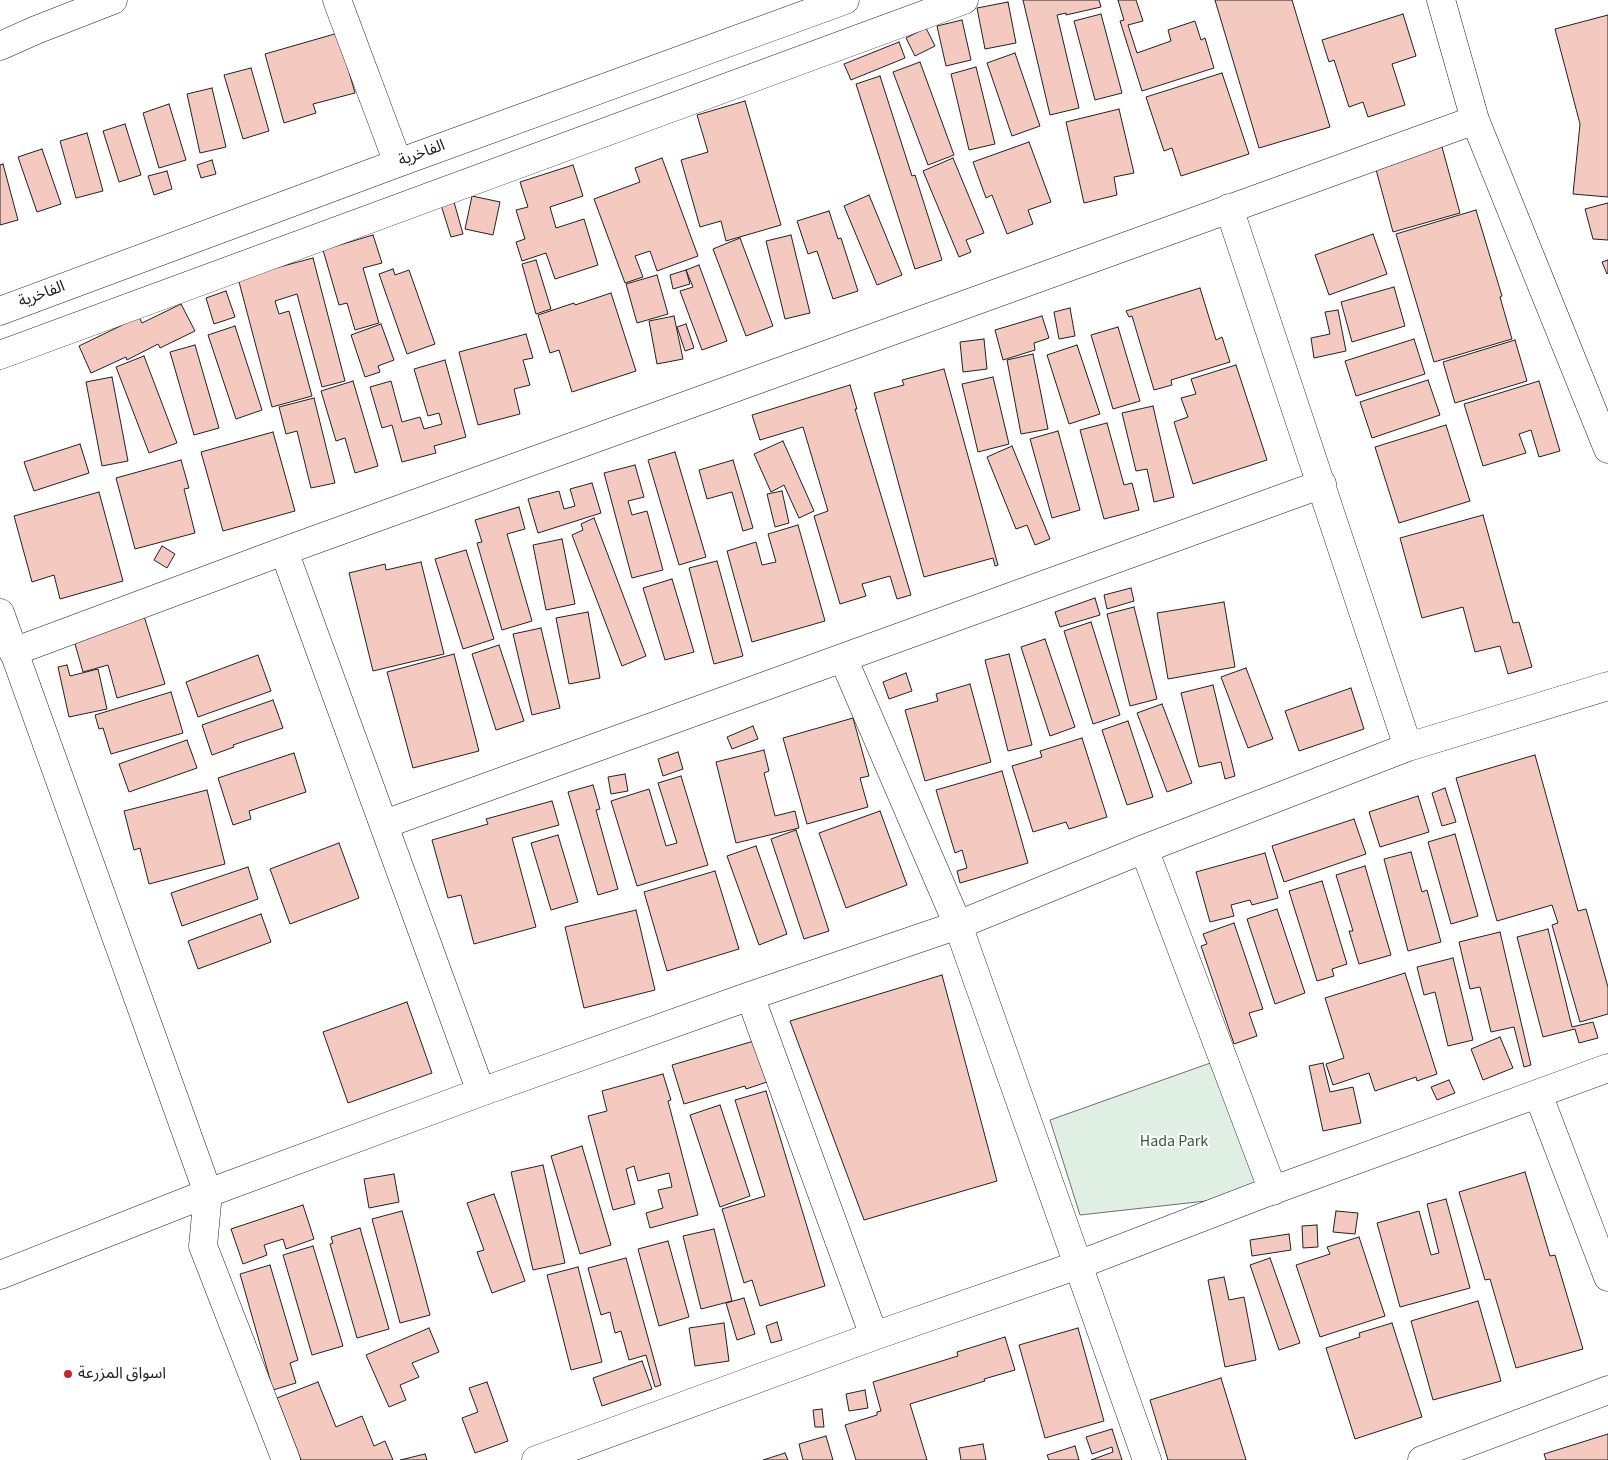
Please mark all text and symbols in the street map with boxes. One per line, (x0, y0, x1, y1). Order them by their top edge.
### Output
street label: الفاخرية (396, 137, 448, 171)
street label: الفاخرية (16, 278, 68, 312)
park label: Hada Park (1140, 1132, 1208, 1152)
place label: اسواق المزرعة (78, 1364, 166, 1384)
marker: اسواق المزرعة (62, 1368, 74, 1380)

